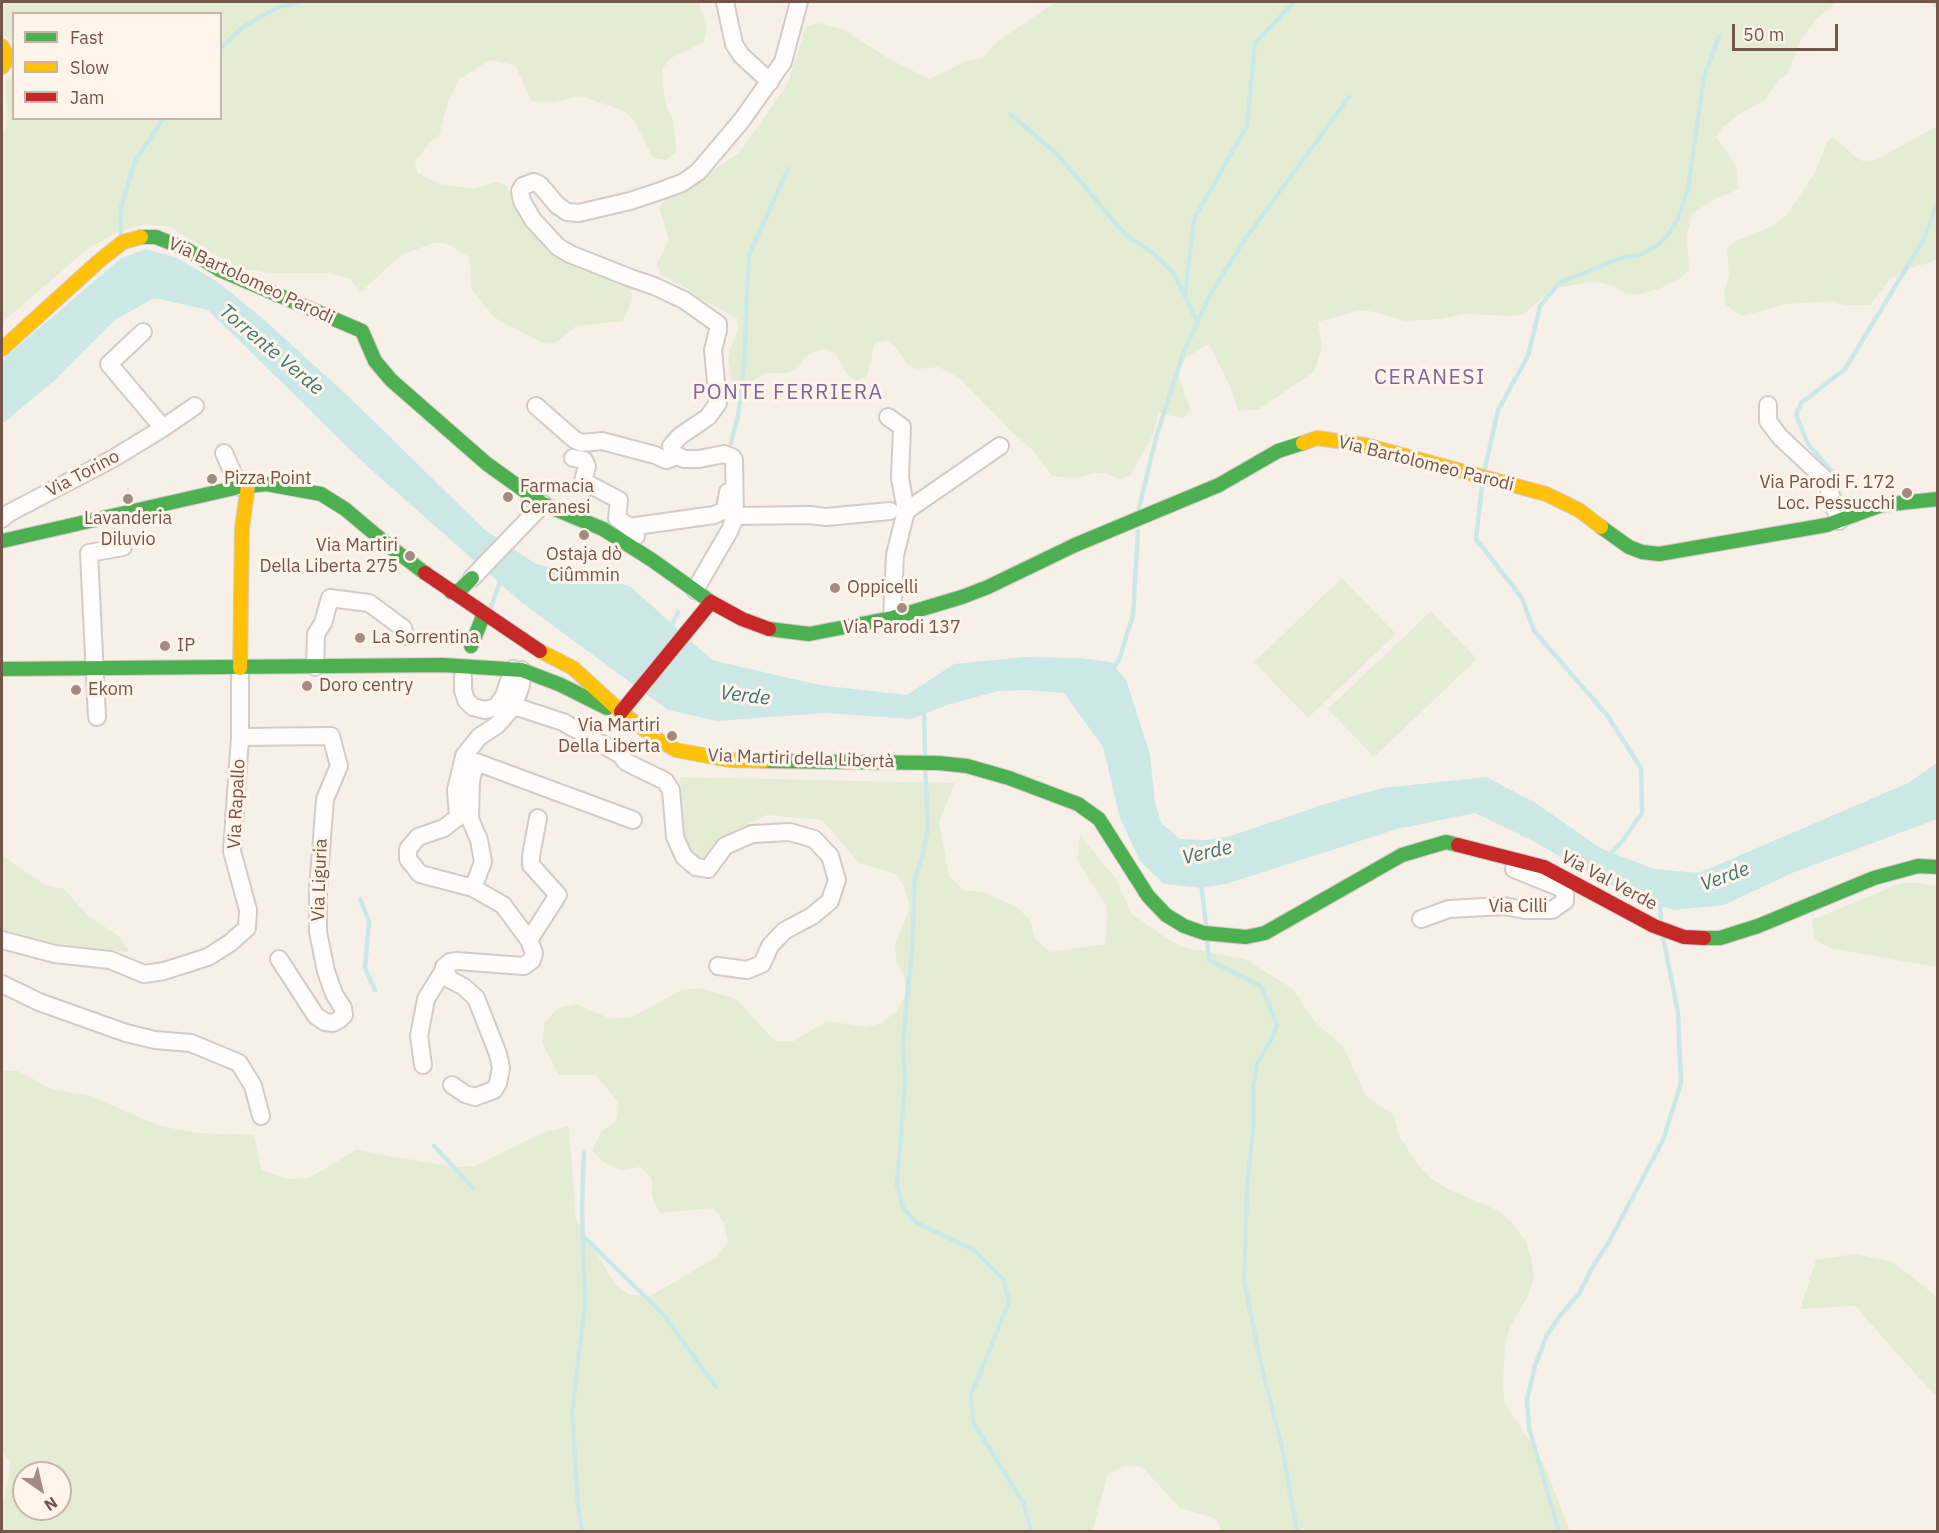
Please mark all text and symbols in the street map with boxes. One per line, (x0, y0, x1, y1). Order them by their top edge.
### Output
legend (12, 12, 222, 120)
scale bar (1735, 12, 1842, 50)
text: 50 m (1743, 23, 1785, 46)
text: Fast (70, 26, 104, 49)
text: Slow (70, 56, 109, 79)
text: Jam (70, 86, 105, 109)
street label: Via Bartolomeo Parodi (165, 233, 337, 329)
water label: Torrente Verde (214, 300, 328, 400)
district label: CERANESI (1374, 365, 1486, 391)
district label: PONTE FERRIERA (692, 380, 884, 406)
street label: Via Bartolomeo Parodi (1336, 432, 1516, 496)
street label: Via Torino (43, 446, 123, 502)
place label: Pizza Point (224, 468, 312, 490)
marker: Pizza Point (205, 472, 219, 486)
place label: Via Parodi F. 172 Loc. Pessucchi (1759, 472, 1895, 514)
place label: Farmacia Ceranesi (520, 476, 594, 518)
marker: Via Parodi F. 172 Loc. Pessucchi (1900, 486, 1914, 500)
marker: Farmacia Ceranesi (501, 490, 515, 504)
marker: Lavanderia Diluvio (121, 492, 135, 506)
place label: Lavanderia Diluvio (84, 508, 172, 550)
marker: Ostaja dò Ciûmmin (577, 528, 591, 542)
place label: Via Martiri Della Liberta 275 (259, 535, 398, 578)
place label: Ostaja dò Ciûmmin (546, 544, 622, 586)
marker: Via Martiri Della Liberta 275 (403, 549, 417, 563)
place label: Oppicelli (847, 577, 918, 599)
marker: Oppicelli (828, 581, 842, 595)
marker: Via Parodi 137 (895, 601, 909, 615)
place label: Via Parodi 137 (843, 617, 961, 639)
place label: La Sorrentina (372, 627, 479, 649)
marker: La Sorrentina (353, 631, 367, 645)
place label: IP (177, 635, 195, 657)
marker: IP (158, 639, 172, 653)
place label: Doro centry (319, 675, 413, 697)
place label: Ekom (88, 679, 133, 701)
marker: Doro centry (300, 679, 314, 693)
water label: Verde (719, 681, 771, 711)
marker: Ekom (69, 683, 83, 697)
place label: Via Martiri Della Liberta (558, 715, 660, 758)
marker: Via Martiri Della Liberta (665, 729, 679, 743)
street label: Via Martiri della Libertà (707, 745, 895, 773)
street label: Via Rapallo (224, 758, 250, 850)
water label: Verde (1180, 836, 1234, 870)
street label: Via Liguria (308, 838, 332, 922)
street label: Via Val Verde (1557, 847, 1661, 915)
water label: Verde (1697, 857, 1753, 897)
street label: Via Cilli (1488, 896, 1548, 918)
north arrow (12, 1461, 72, 1521)
text: N (41, 1493, 61, 1516)

